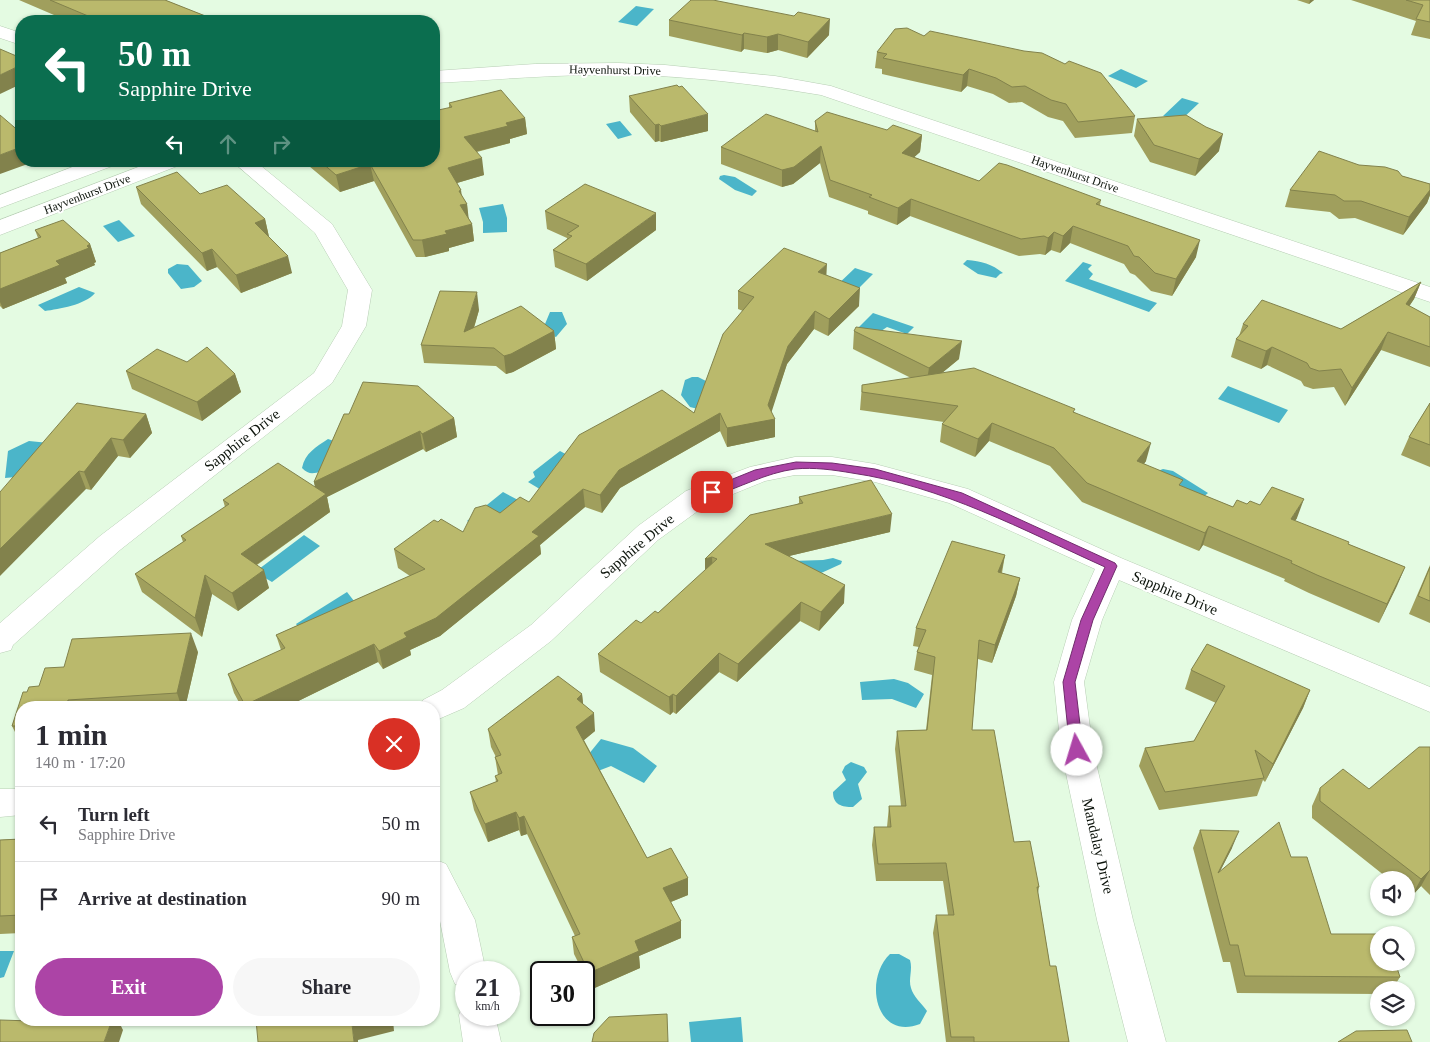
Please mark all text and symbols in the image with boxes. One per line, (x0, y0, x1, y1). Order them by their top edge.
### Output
icon: left (35, 35, 100, 100)
text: 50 m (118, 35, 191, 74)
street label: Hayvenhurst Drive (569, 62, 661, 78)
text: Sapphire Drive (118, 76, 252, 101)
icon: left (161, 130, 189, 158)
icon: ahead (214, 130, 242, 158)
icon: right (267, 130, 295, 158)
street label: Hayvenhurst Drive (1029, 152, 1121, 196)
street label: Hayvenhurst Drive (42, 171, 132, 217)
street label: Sapphire Drive (201, 405, 283, 474)
pin (691, 471, 733, 513)
icon: arrive (698, 478, 726, 506)
street label: Sapphire Drive (597, 510, 677, 581)
street label: Sapphire Drive (1130, 568, 1220, 618)
text: 1 min (35, 718, 108, 751)
button: close (368, 718, 420, 770)
position arrow (1050, 723, 1102, 775)
text: 140 m · 17:20 (35, 754, 125, 771)
street label: Mandalay Drive (1079, 797, 1117, 896)
text: Turn left (78, 804, 150, 825)
icon: left (35, 810, 63, 838)
text: 50 m (381, 813, 420, 834)
text: Sapphire Drive (78, 826, 175, 843)
map controls (1370, 871, 1415, 1026)
button: sound (1370, 871, 1415, 916)
icon: arrive (35, 885, 63, 913)
text: Arrive at destination (78, 888, 247, 909)
text: 90 m (381, 888, 420, 909)
button: search (1370, 926, 1415, 971)
button: Exit (35, 958, 223, 1016)
button: Share (233, 958, 420, 1016)
speed limit sign: 30 (530, 961, 595, 1026)
text: 21 (475, 974, 500, 1001)
button: layers (1370, 981, 1415, 1026)
text: km/h (475, 999, 500, 1013)

